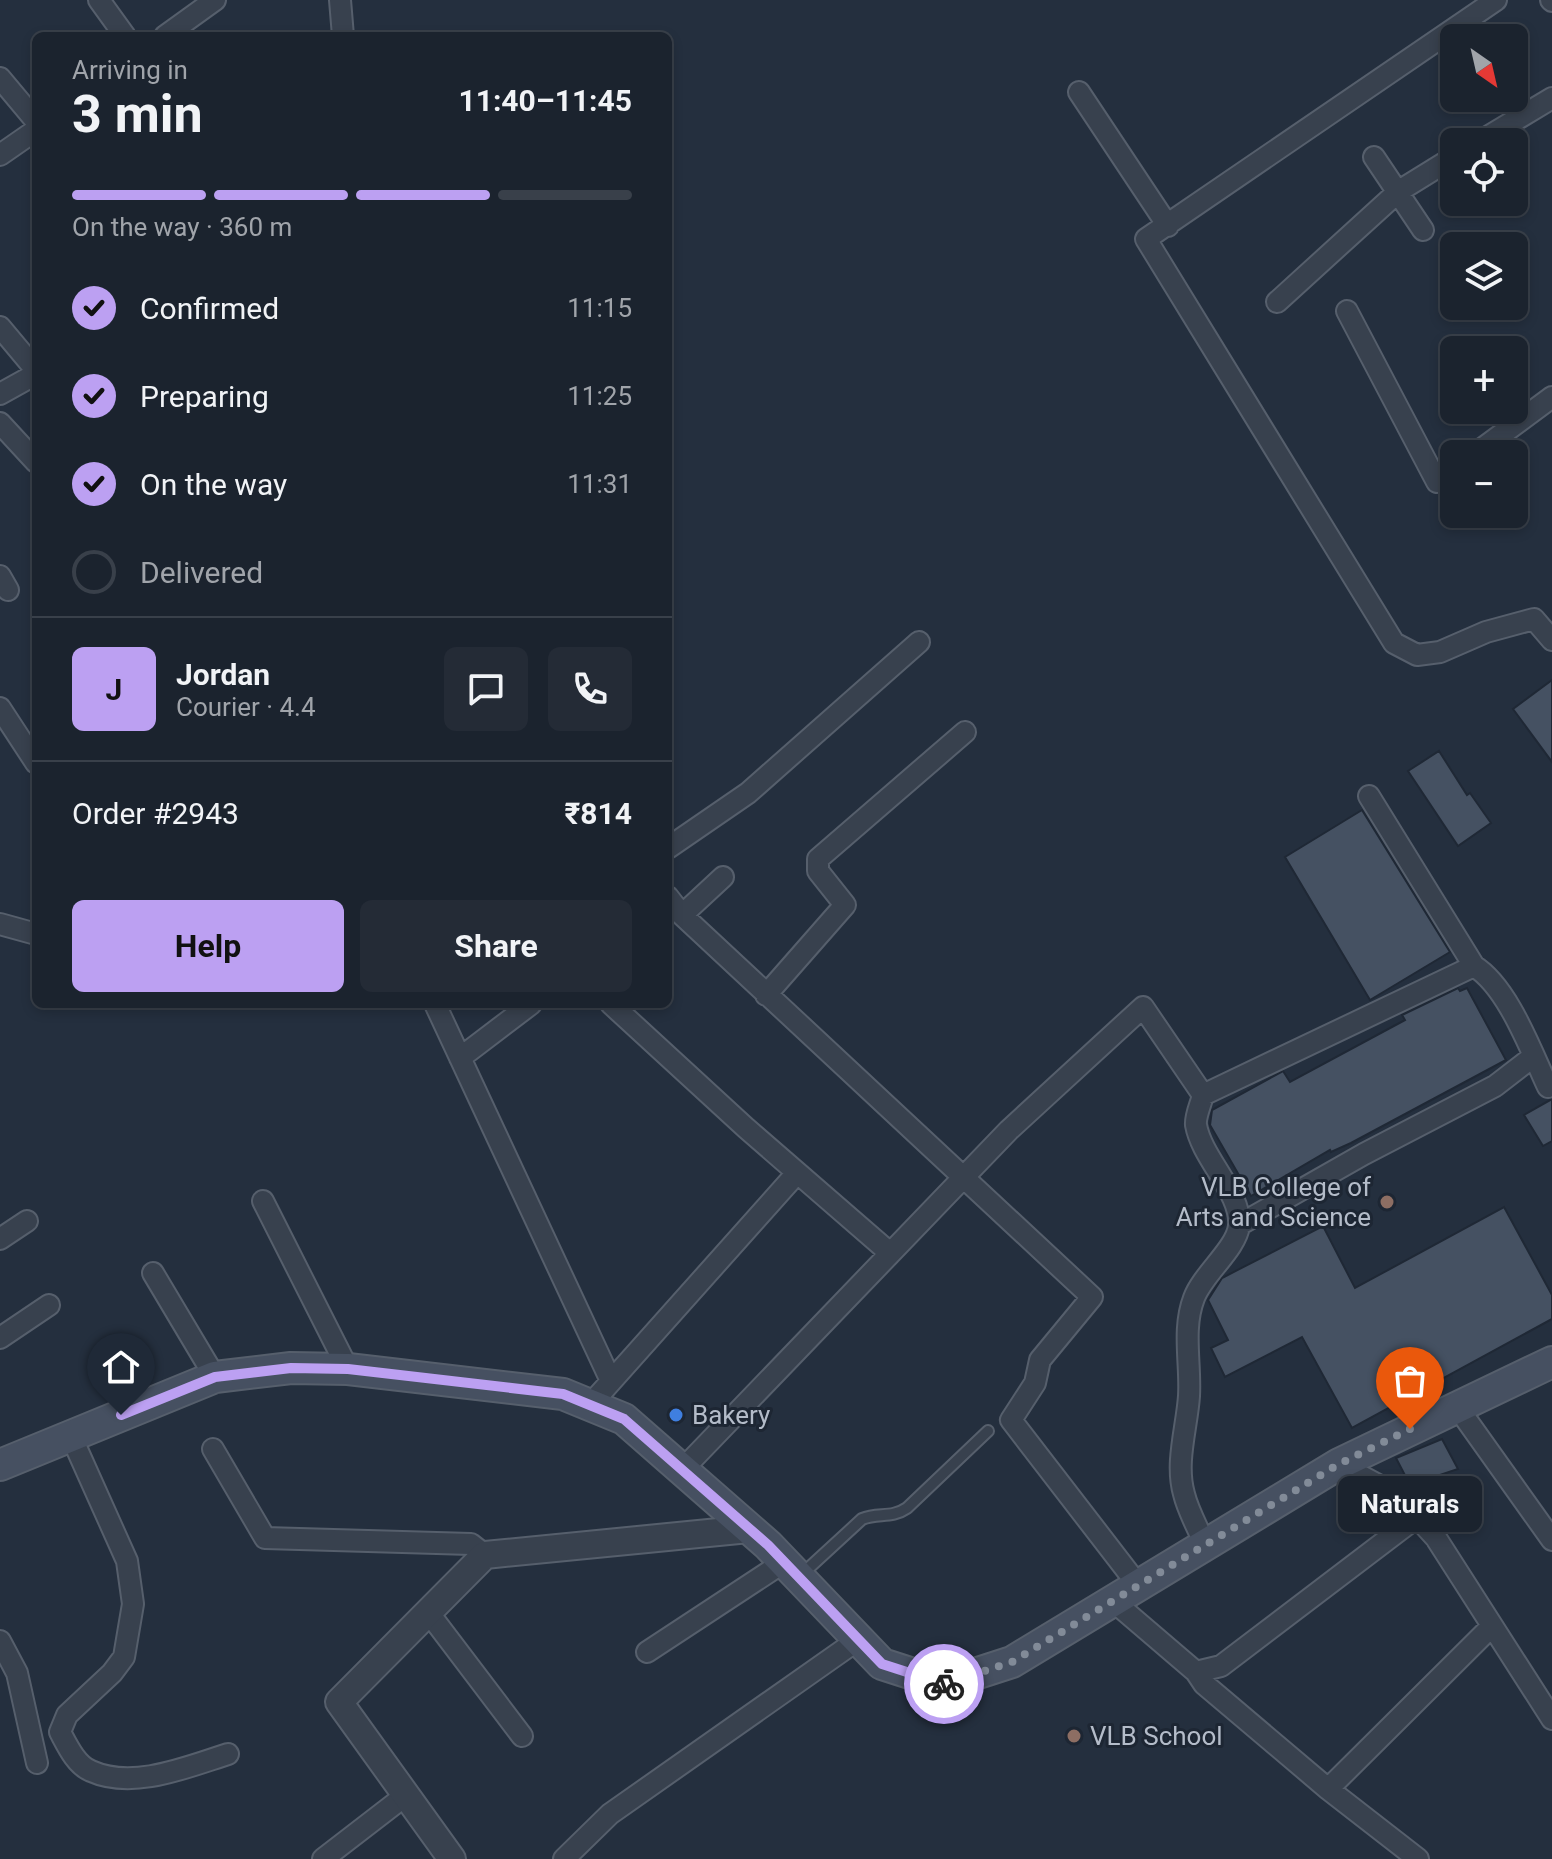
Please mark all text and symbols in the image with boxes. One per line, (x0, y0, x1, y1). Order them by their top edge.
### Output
north arrow (1440, 24, 1528, 112)
map controls (1440, 24, 1528, 528)
text: Arriving in (72, 55, 188, 85)
text: 11:40–11:45 (458, 83, 632, 118)
text: 3 min (72, 84, 203, 145)
button: locate (1440, 128, 1528, 216)
text: On the way · 360 m (72, 212, 292, 242)
button: layers (1440, 232, 1528, 320)
icon: check (72, 286, 116, 330)
text: Confirmed (140, 291, 279, 326)
text: 11:15 (567, 293, 632, 323)
button: + (1440, 336, 1528, 424)
icon: check (72, 374, 116, 418)
text: Preparing (140, 379, 269, 414)
text: 11:25 (567, 381, 632, 411)
button: − (1440, 440, 1528, 528)
icon: check (72, 462, 116, 506)
text: On the way (140, 467, 287, 502)
text: 11:31 (567, 469, 632, 499)
text: Delivered (140, 555, 263, 590)
button: chat (444, 647, 528, 731)
button: phone (548, 647, 632, 731)
text: Jordan (176, 657, 270, 692)
text: J (106, 672, 122, 707)
text: Courier · 4.4 (176, 692, 316, 722)
text: Order #2943 (72, 796, 239, 831)
text: ₹814 (565, 796, 632, 831)
button: Help (72, 900, 344, 992)
button: Share (360, 900, 632, 992)
place label: VLB College of Arts and Science (1176, 1172, 1372, 1232)
marker: VLB College of Arts and Science (1378, 1193, 1396, 1211)
pin (87, 1333, 155, 1415)
icon: home (99, 1345, 143, 1389)
pin (1376, 1347, 1444, 1429)
icon: bag (1388, 1359, 1432, 1403)
place label: Bakery (692, 1400, 770, 1430)
marker: Bakery (667, 1406, 685, 1424)
callout: Naturals (1338, 1477, 1482, 1533)
text: Naturals (1361, 1489, 1459, 1519)
courier (904, 1644, 984, 1724)
icon: bike (922, 1662, 966, 1706)
place label: VLB School (1090, 1721, 1223, 1751)
marker: VLB School (1065, 1727, 1083, 1745)

